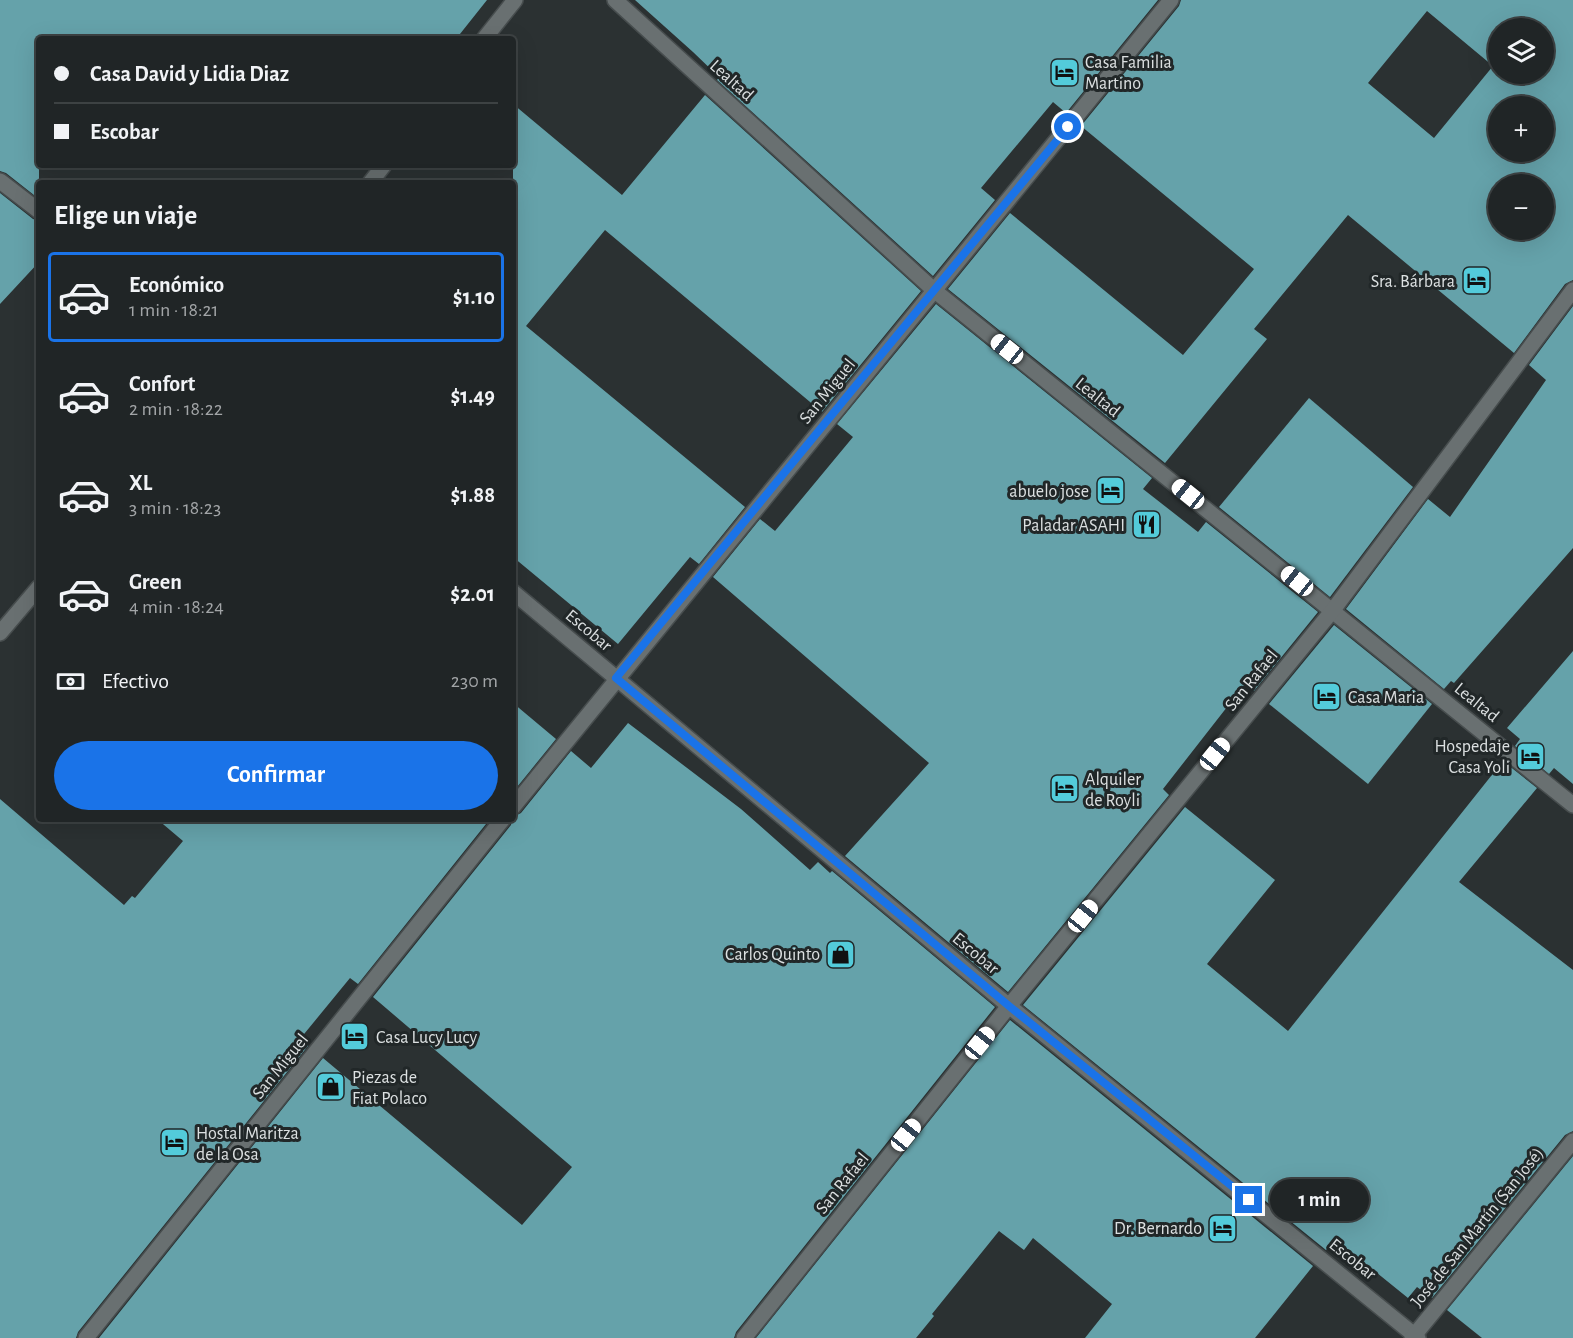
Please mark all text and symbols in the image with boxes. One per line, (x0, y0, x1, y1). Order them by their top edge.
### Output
map controls (1488, 18, 1554, 240)
button: layers (1488, 18, 1554, 84)
place label: Casa Familia Martino (1085, 54, 1172, 93)
hotel icon: Casa Familia Martino (1048, 56, 1080, 88)
street label: Lealtad (706, 57, 757, 105)
text: Casa David y Lidia Diaz (90, 63, 289, 85)
button: + (1488, 96, 1554, 162)
route start (1054, 113, 1081, 140)
text: Escobar (90, 121, 159, 143)
button: − (1488, 174, 1554, 240)
text: Elige un viaje (54, 202, 197, 229)
hotel icon: Sra. Bárbara (1460, 265, 1492, 297)
icon: car (57, 270, 111, 324)
place label: Sra. Bárbara (1371, 273, 1455, 291)
text: Económico (129, 274, 224, 296)
text: $1.10 (453, 286, 495, 308)
text: 1 min · 18:21 (129, 300, 218, 320)
car (987, 331, 1027, 367)
street label: San Miguel (796, 356, 859, 428)
icon: car (57, 369, 111, 423)
text: Confort (129, 373, 195, 395)
street label: Lealtad (1072, 375, 1123, 421)
text: $1.49 (450, 385, 495, 407)
text: 2 min · 18:22 (129, 399, 223, 419)
icon: car (57, 468, 111, 522)
text: XL (129, 472, 152, 494)
hotel icon: abuelo jose (1094, 475, 1126, 507)
car (1168, 476, 1208, 512)
place label: abuelo jose (1009, 483, 1089, 501)
text: $1.88 (450, 484, 495, 506)
text: 3 min · 18:23 (129, 498, 221, 518)
restaurant icon: Paladar ASAHI (1130, 509, 1162, 541)
place label: Paladar ASAHI (1022, 517, 1125, 535)
car (1277, 563, 1317, 599)
icon: car (57, 567, 111, 621)
text: Green (129, 571, 182, 593)
text: $2.01 (450, 583, 495, 605)
text: 4 min · 18:24 (129, 597, 224, 617)
street label: Escobar (562, 606, 615, 655)
street label: San Rafael (1222, 647, 1282, 715)
icon: cash (54, 665, 87, 698)
text: Efectivo (102, 670, 169, 692)
text: 230 m (451, 671, 498, 691)
street label: Lealtad (1451, 680, 1502, 726)
hotel icon: Casa Maria (1311, 681, 1343, 713)
place label: Casa Maria (1348, 689, 1424, 707)
car (1197, 734, 1233, 774)
place label: Hospedaje Casa Yoli (1434, 738, 1510, 777)
hotel icon: Hospedaje Casa Yoli (1515, 740, 1547, 772)
button: Confirmar (54, 741, 498, 810)
place label: Alquiler de Royli (1085, 771, 1141, 810)
hotel icon: Alquiler de Royli (1048, 773, 1080, 805)
car (1065, 896, 1101, 936)
street label: Escobar (949, 929, 1002, 978)
shop icon: Carlos Quinto (825, 938, 857, 970)
place label: Carlos Quinto (725, 946, 820, 964)
hotel icon: Casa Lucy Lucy (339, 1021, 371, 1053)
car (962, 1023, 998, 1063)
place label: Casa Lucy Lucy (376, 1029, 477, 1047)
street label: San Miguel (249, 1031, 312, 1103)
place label: Piezas de Fiat Polaco (352, 1069, 427, 1108)
shop icon: Piezas de Fiat Polaco (315, 1071, 347, 1103)
car (888, 1115, 924, 1155)
place label: Hostal Maritza de la Osa (196, 1125, 299, 1164)
hotel icon: Hostal Maritza de la Osa (159, 1127, 191, 1159)
street label: José de San Martín (San José) (1408, 1144, 1548, 1311)
street label: San Rafael (813, 1150, 873, 1218)
callout: 1 min (1270, 1179, 1369, 1221)
route end (1235, 1186, 1262, 1213)
text: 1 min (1298, 1190, 1341, 1210)
hotel icon: Dr. Bernardo (1207, 1212, 1239, 1244)
place label: Dr. Bernardo (1114, 1220, 1202, 1238)
street label: Escobar (1326, 1236, 1379, 1284)

